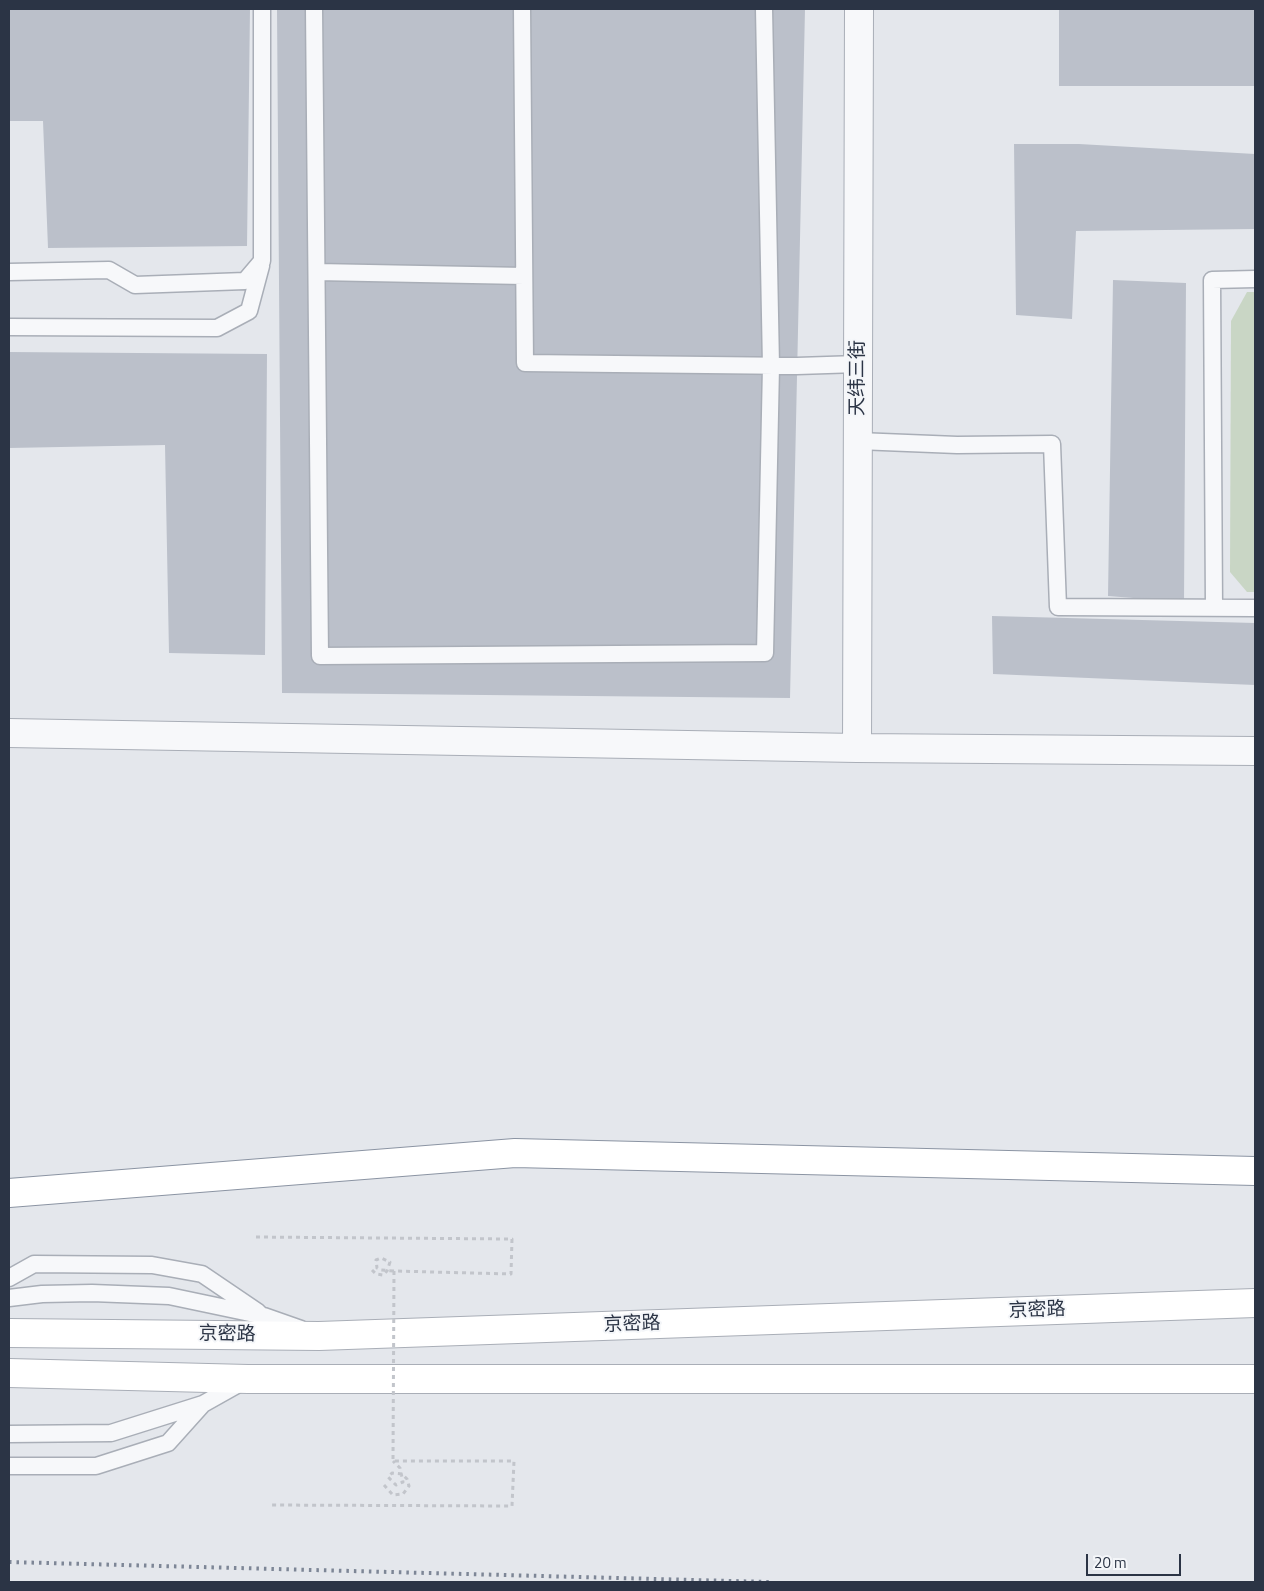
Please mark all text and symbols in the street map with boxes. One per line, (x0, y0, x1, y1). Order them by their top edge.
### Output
street label: 天纬三街 (847, 340, 869, 416)
street label: 京密路 (1008, 1299, 1066, 1323)
street label: 京密路 (603, 1313, 661, 1337)
street label: 京密路 (198, 1323, 256, 1347)
scale bar (1089, 1544, 1184, 1576)
text: 20 m (1094, 1551, 1127, 1574)

